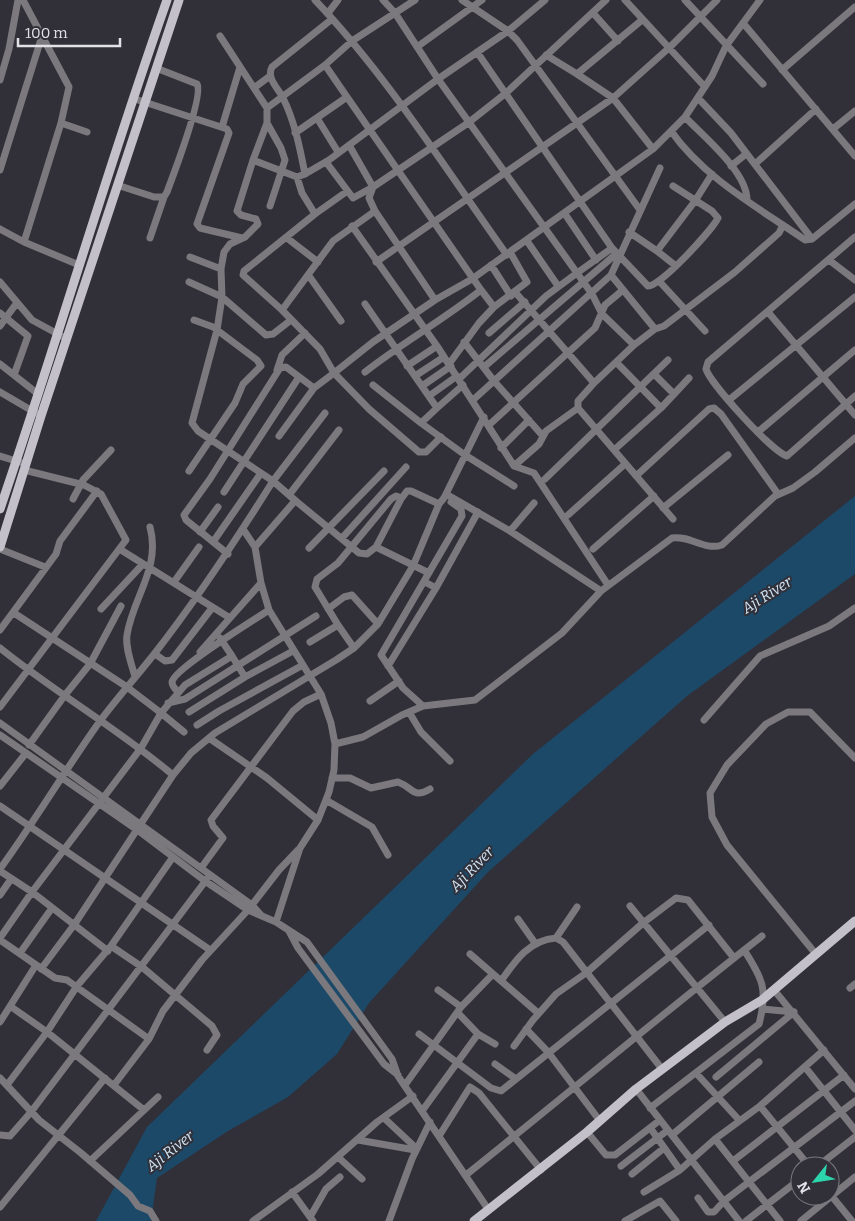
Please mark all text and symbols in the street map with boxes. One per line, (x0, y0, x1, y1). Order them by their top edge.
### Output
scale bar (18, 15, 120, 47)
text: 100 m (25, 24, 68, 42)
water label: Aji River (738, 572, 796, 618)
water label: Aji River (446, 842, 498, 896)
water label: Aji River (142, 1126, 198, 1176)
north arrow (790, 1156, 840, 1206)
text: N (794, 1178, 814, 1196)

